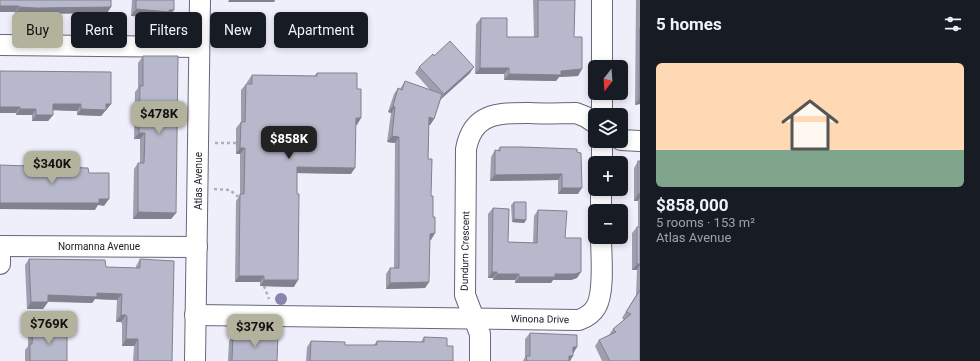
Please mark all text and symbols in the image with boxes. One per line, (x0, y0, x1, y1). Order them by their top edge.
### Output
chip: Buy (12, 12, 63, 48)
chip: Rent (71, 12, 127, 48)
chip: Filters (135, 12, 202, 48)
chip: New (210, 12, 266, 48)
chip: Apartment (274, 12, 368, 48)
icon: filters (942, 13, 964, 35)
text: 5 homes (656, 14, 722, 34)
north arrow (588, 60, 628, 100)
map controls (588, 60, 628, 244)
icon: home (774, 89, 846, 161)
pin: $478K (131, 101, 187, 135)
text: $478K (140, 106, 178, 121)
button: layers (588, 108, 628, 148)
pin: $858K (261, 126, 317, 160)
text: $858K (270, 131, 308, 146)
pin: $340K (24, 151, 80, 185)
street label: Atlas Avenue (193, 152, 204, 210)
text: $340K (33, 156, 71, 171)
button: + (588, 156, 628, 196)
text: $858,000 (656, 195, 728, 215)
button: − (588, 204, 628, 244)
street label: Dundurn Crescent (459, 211, 471, 291)
text: 5 rooms · 153 m² (656, 215, 755, 230)
text: Atlas Avenue (656, 230, 731, 245)
street label: Normanna Avenue (58, 241, 140, 252)
pin: $769K (21, 311, 77, 345)
street label: Winona Drive (511, 313, 569, 325)
pin: $379K (227, 314, 283, 348)
text: $769K (30, 316, 68, 331)
text: $379K (236, 319, 274, 334)

